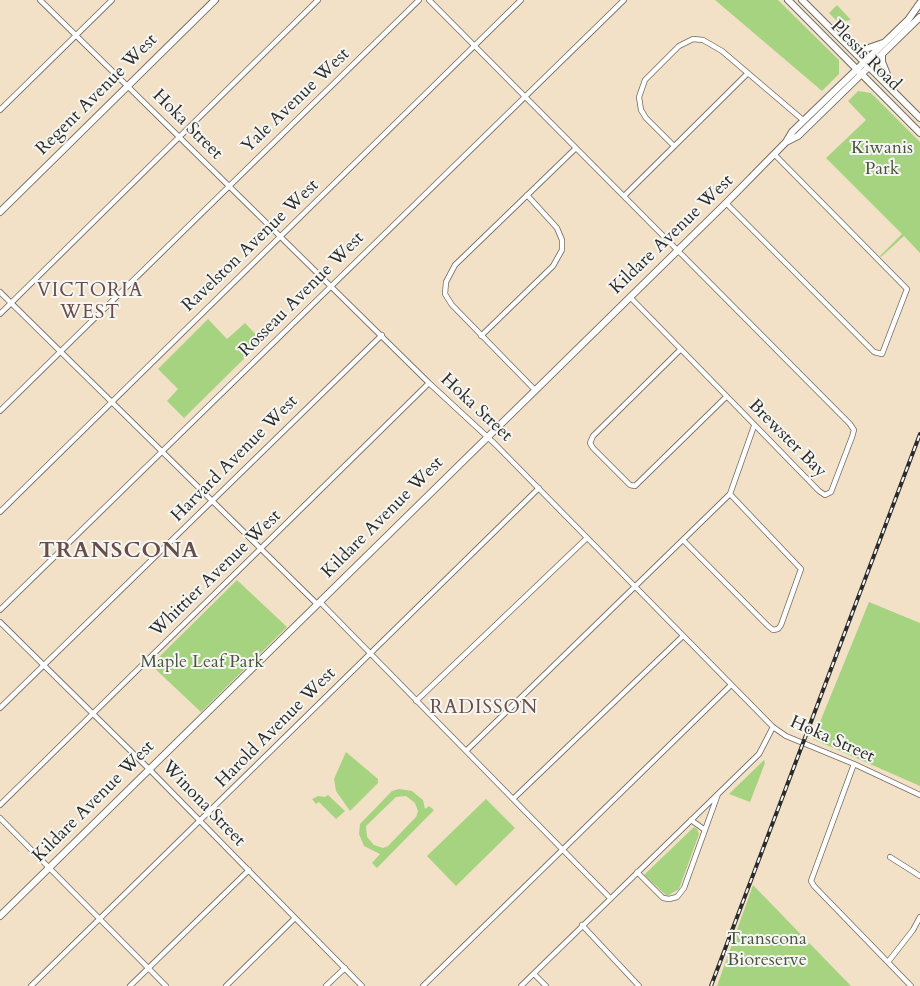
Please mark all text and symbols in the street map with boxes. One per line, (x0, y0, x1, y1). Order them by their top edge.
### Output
street label: Plessis Road (825, 16, 905, 96)
street label: Regent Avenue West (32, 30, 162, 160)
street label: Yale Avenue West (238, 44, 354, 158)
street label: Hoka Street (147, 85, 227, 165)
park label: Kiwanis Park (851, 138, 913, 180)
street label: Kildare Avenue West (606, 171, 738, 299)
street label: Ravelston Avenue West (178, 175, 324, 317)
street label: Rosseau Avenue West (235, 228, 369, 362)
district label: VICTORIA WEST (36, 281, 144, 325)
street label: Hoka Street (436, 369, 516, 447)
street label: Harvard Avenue West (167, 391, 303, 527)
street label: Brewster Bay (743, 395, 831, 483)
street label: Kildare Avenue West (318, 453, 448, 583)
street label: Whittier Avenue West (146, 506, 286, 642)
district label: TRANSCONA (38, 539, 200, 565)
park label: Maple Leaf Park (140, 652, 264, 674)
street label: Harold Avenue West (211, 663, 341, 793)
district label: RADISSON (429, 698, 539, 720)
street label: Hoka Street (786, 712, 878, 768)
street label: Kildare Avenue West (29, 737, 159, 867)
street label: Winona Street (157, 757, 249, 851)
park label: Transcona Bioreserve (727, 929, 807, 972)

